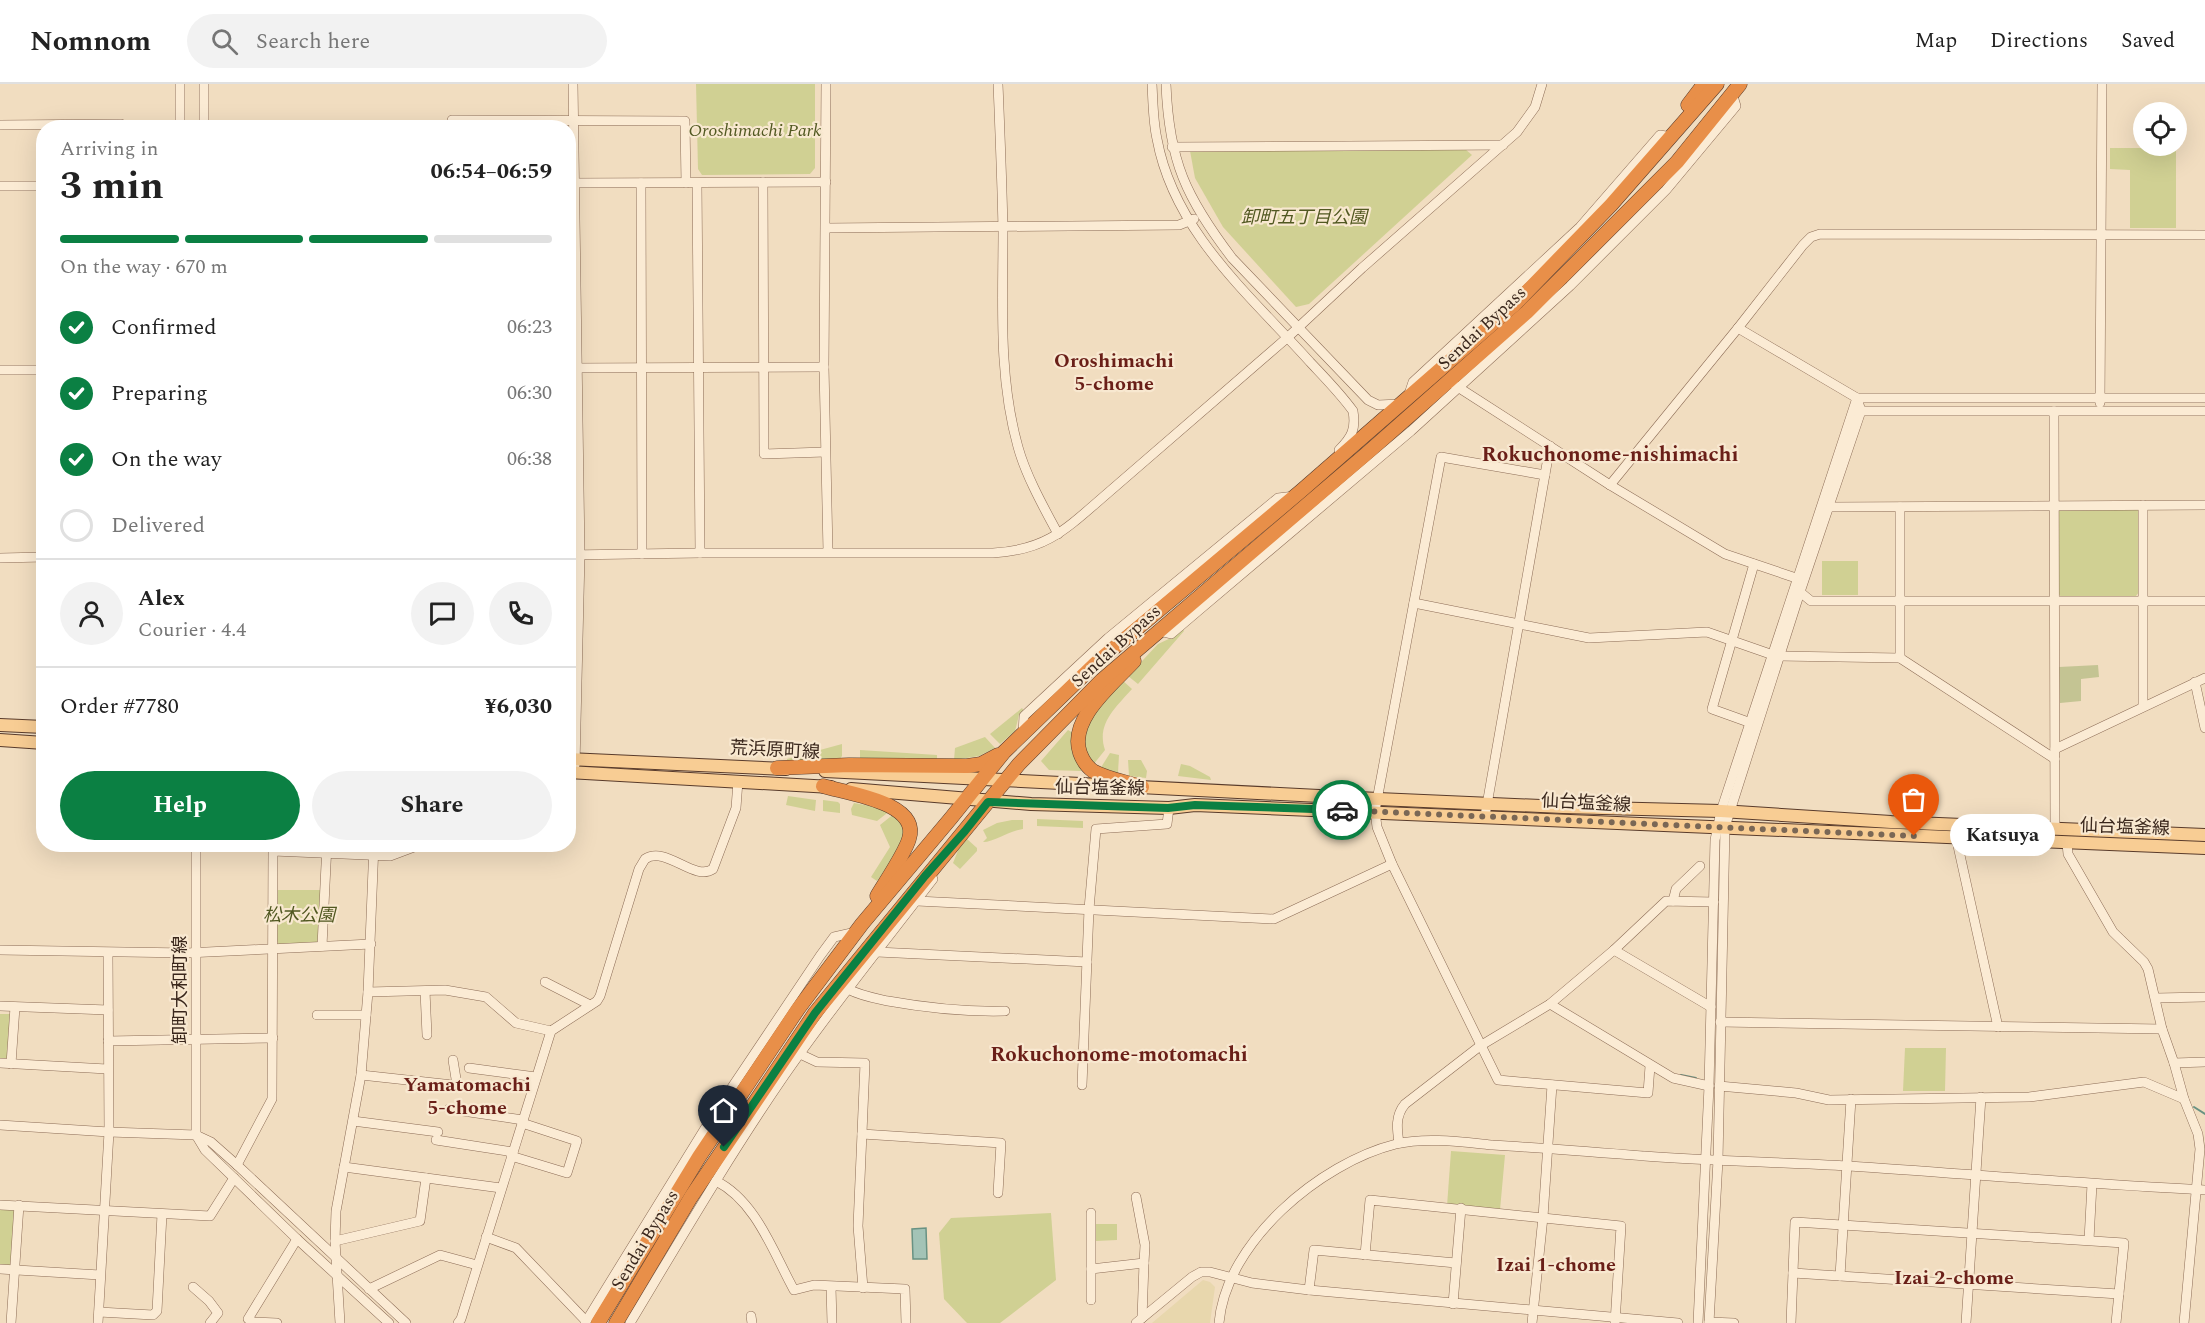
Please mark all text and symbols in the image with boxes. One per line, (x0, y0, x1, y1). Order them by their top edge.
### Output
search box (187, 14, 607, 68)
text: Nomnom (30, 20, 151, 63)
icon: search (208, 25, 241, 58)
text: Search here (256, 25, 370, 58)
text: Map (1915, 25, 1957, 57)
text: Directions (1990, 25, 2088, 57)
text: Saved (2121, 25, 2175, 57)
map controls (2133, 102, 2187, 156)
button: locate (2133, 102, 2187, 156)
park label: Oroshimachi Park (689, 117, 822, 144)
text: Arriving in (60, 134, 158, 164)
text: 06:54–06:59 (430, 155, 552, 188)
text: 3 min (60, 157, 164, 216)
park label: 卸町五丁目公園 (1241, 204, 1370, 231)
text: On the way · 670 m (60, 252, 228, 282)
street label: Sendai Bypass (1431, 280, 1533, 376)
icon: check (60, 311, 93, 344)
text: Confirmed (111, 311, 217, 344)
text: 06:23 (507, 312, 552, 342)
district label: Oroshimachi 5-chome (1054, 346, 1174, 399)
icon: check (60, 377, 93, 410)
text: Preparing (111, 377, 208, 410)
text: 06:30 (507, 378, 552, 408)
district label: Rokuchonome-nishimachi (1482, 439, 1738, 471)
icon: check (60, 443, 93, 476)
text: On the way (111, 443, 222, 476)
text: 06:38 (507, 444, 552, 474)
text: Delivered (111, 509, 205, 542)
button: person (60, 582, 123, 645)
text: Alex (138, 582, 185, 615)
button: chat (411, 582, 474, 645)
button: phone (489, 582, 552, 645)
street label: Sendai Bypass (1065, 598, 1167, 694)
text: Courier · 4.4 (138, 615, 246, 645)
text: Order #7780 (60, 690, 179, 723)
text: ¥6,030 (484, 690, 552, 723)
street label: 荒浜原町線 (729, 734, 821, 766)
button: Help (60, 771, 300, 840)
button: Share (312, 771, 552, 840)
street label: 仙台塩釜線 (1055, 774, 1145, 802)
pin (1888, 774, 1939, 836)
courier (1312, 780, 1372, 840)
icon: bag (1897, 783, 1930, 816)
street label: 仙台塩釜線 (1540, 787, 1632, 819)
icon: car (1326, 794, 1359, 827)
street label: 仙台塩釜線 (2080, 812, 2170, 842)
callout: Katsuya (1950, 815, 2055, 857)
text: Katsuya (1966, 820, 2039, 850)
park label: 松木公園 (263, 902, 338, 929)
street label: 卸町大和町線 (167, 936, 194, 1044)
district label: Rokuchonome-motomachi (990, 1039, 1248, 1071)
district label: Yamatomachi 5-chome (403, 1070, 531, 1123)
pin (698, 1085, 749, 1147)
icon: home (707, 1094, 740, 1127)
street label: Sendai Bypass (604, 1185, 686, 1295)
district label: Izai 1-chome (1496, 1250, 1616, 1280)
district label: Izai 2-chome (1894, 1263, 2014, 1293)

